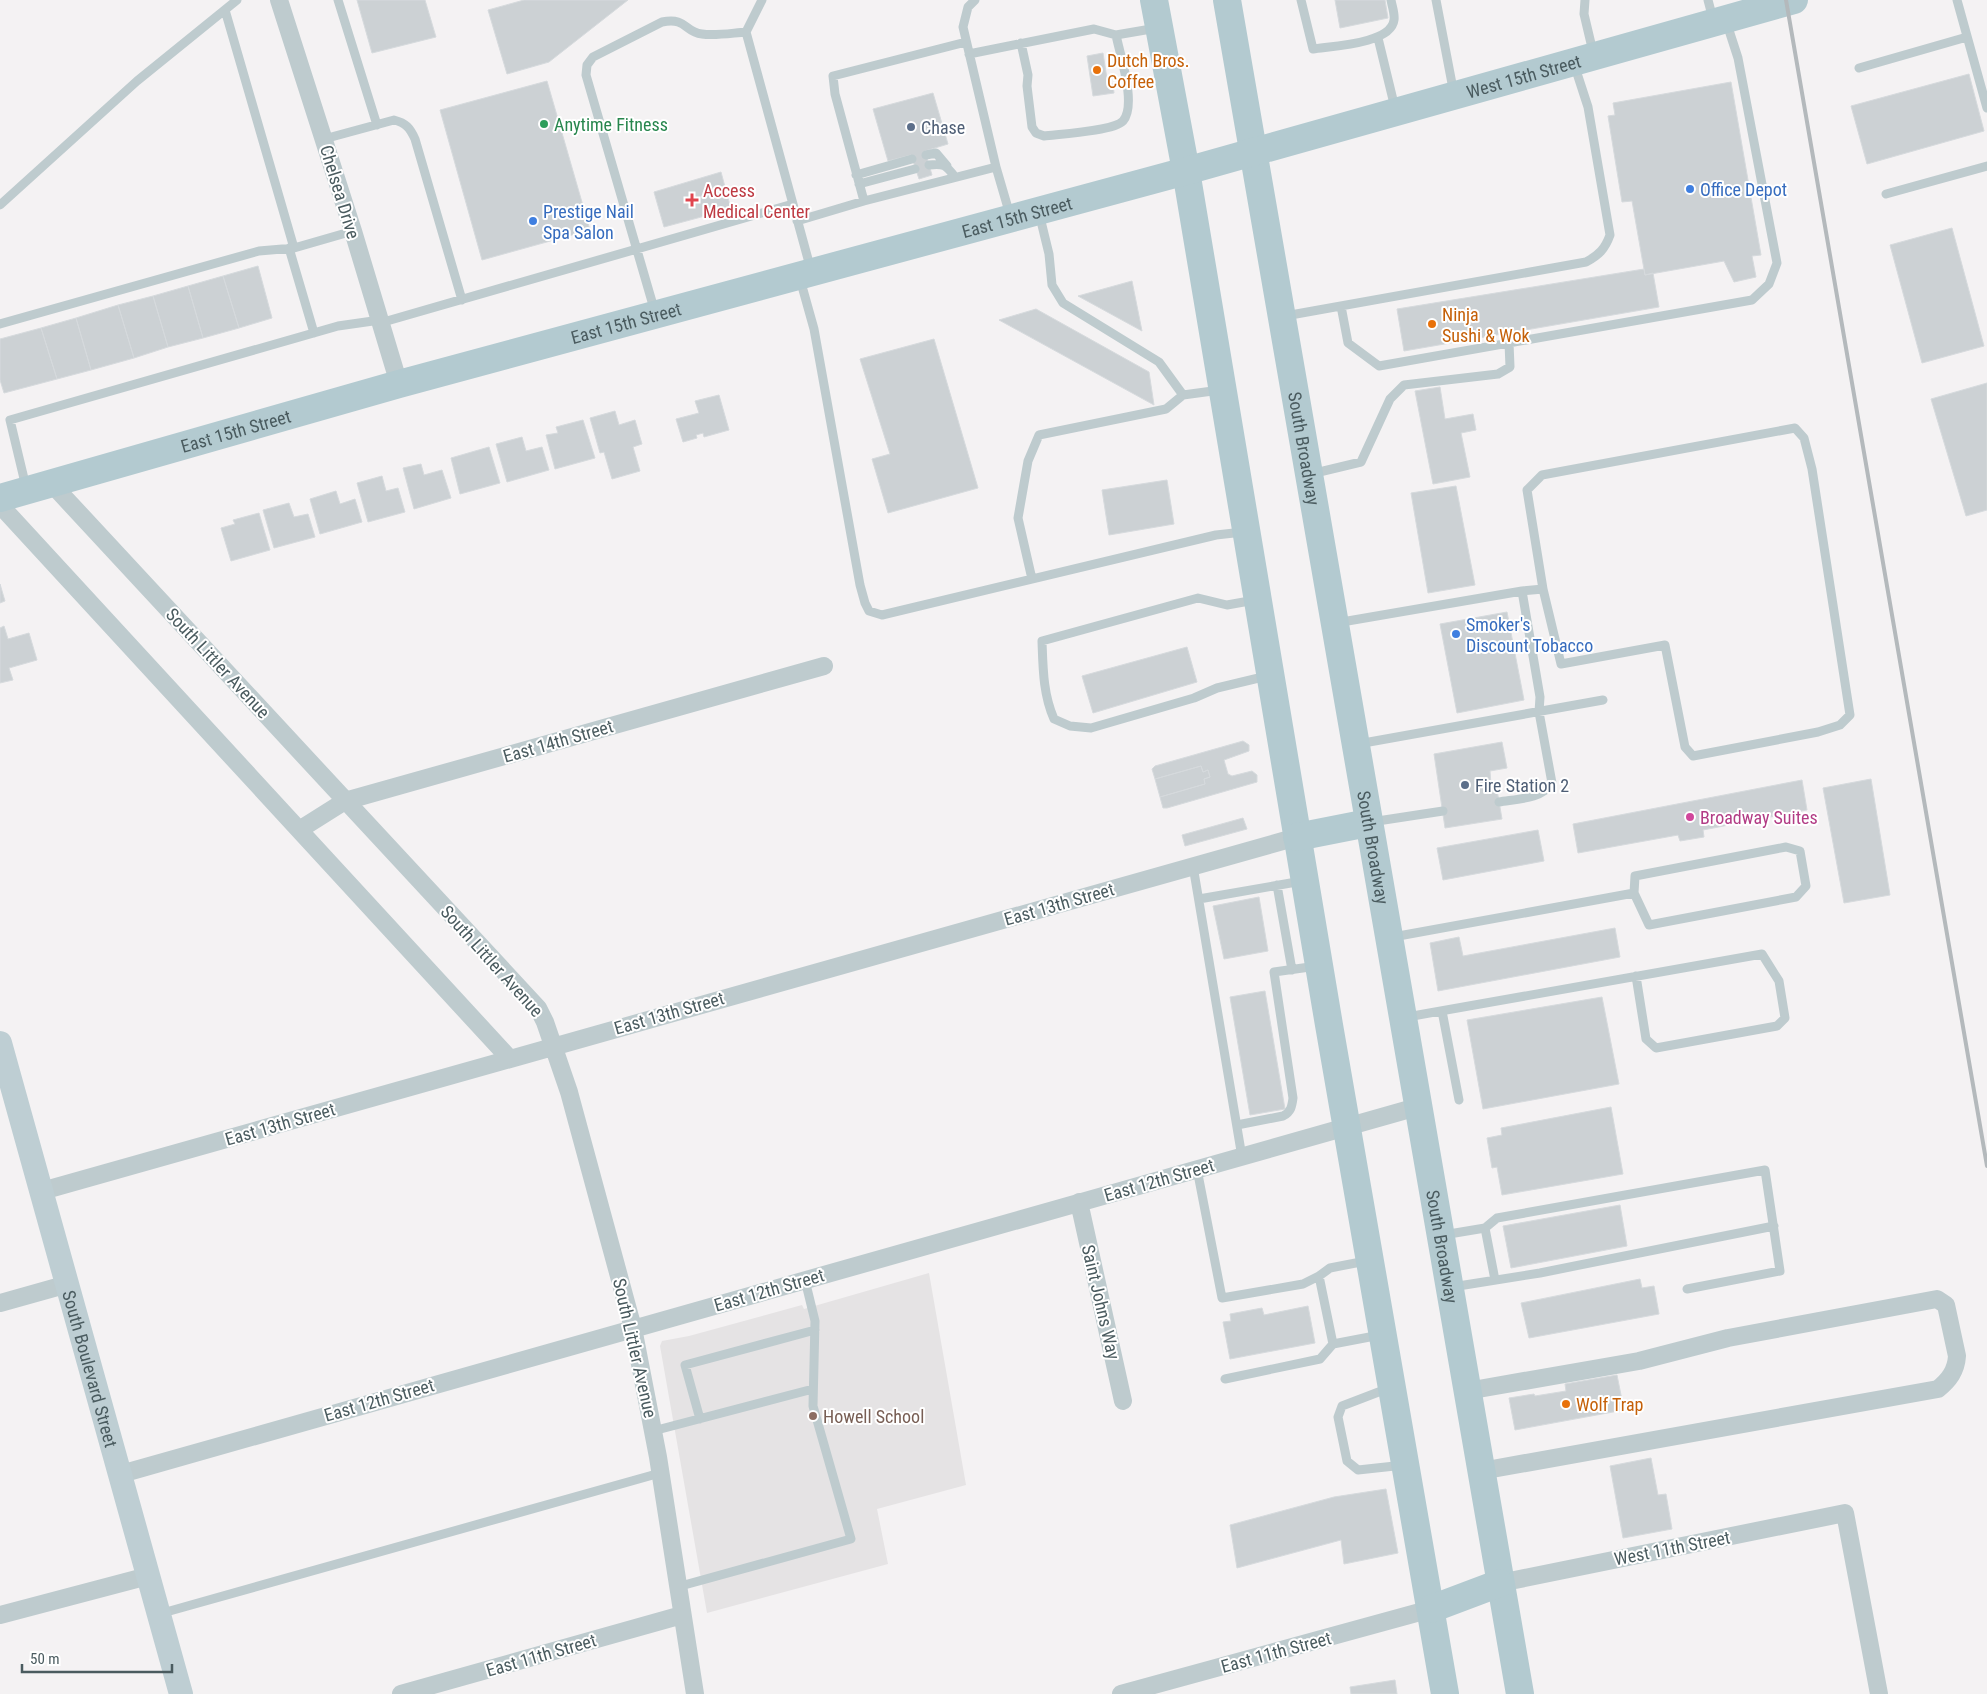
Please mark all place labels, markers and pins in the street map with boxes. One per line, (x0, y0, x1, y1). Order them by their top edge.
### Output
place label: Dutch Bros. Coffee (1107, 50, 1190, 92)
marker: Dutch Bros. Coffee (1091, 64, 1103, 76)
place label: Anytime Fitness (554, 114, 668, 135)
place label: Chase (921, 117, 965, 138)
marker: Anytime Fitness (538, 118, 550, 130)
marker: Chase (905, 121, 917, 133)
place label: Office Depot (1700, 179, 1787, 200)
place label: Access Medical Center (703, 180, 810, 222)
marker: Office Depot (1684, 183, 1696, 195)
marker: Access Medical Center (685, 193, 699, 207)
place label: Prestige Nail Spa Salon (543, 201, 634, 243)
marker: Prestige Nail Spa Salon (527, 215, 539, 227)
place label: Ninja Sushi & Wok (1442, 304, 1530, 346)
marker: Ninja Sushi & Wok (1426, 318, 1438, 330)
place label: Smoker's Discount Tobacco (1466, 614, 1593, 656)
marker: Smoker's Discount Tobacco (1450, 628, 1462, 640)
place label: Fire Station 2 (1475, 775, 1569, 796)
marker: Fire Station 2 (1459, 779, 1471, 791)
place label: Broadway Suites (1700, 807, 1818, 828)
marker: Broadway Suites (1684, 811, 1696, 823)
place label: Wolf Trap (1576, 1394, 1644, 1415)
marker: Wolf Trap (1560, 1398, 1572, 1410)
place label: Howell School (823, 1406, 924, 1427)
marker: Howell School (807, 1410, 819, 1422)

